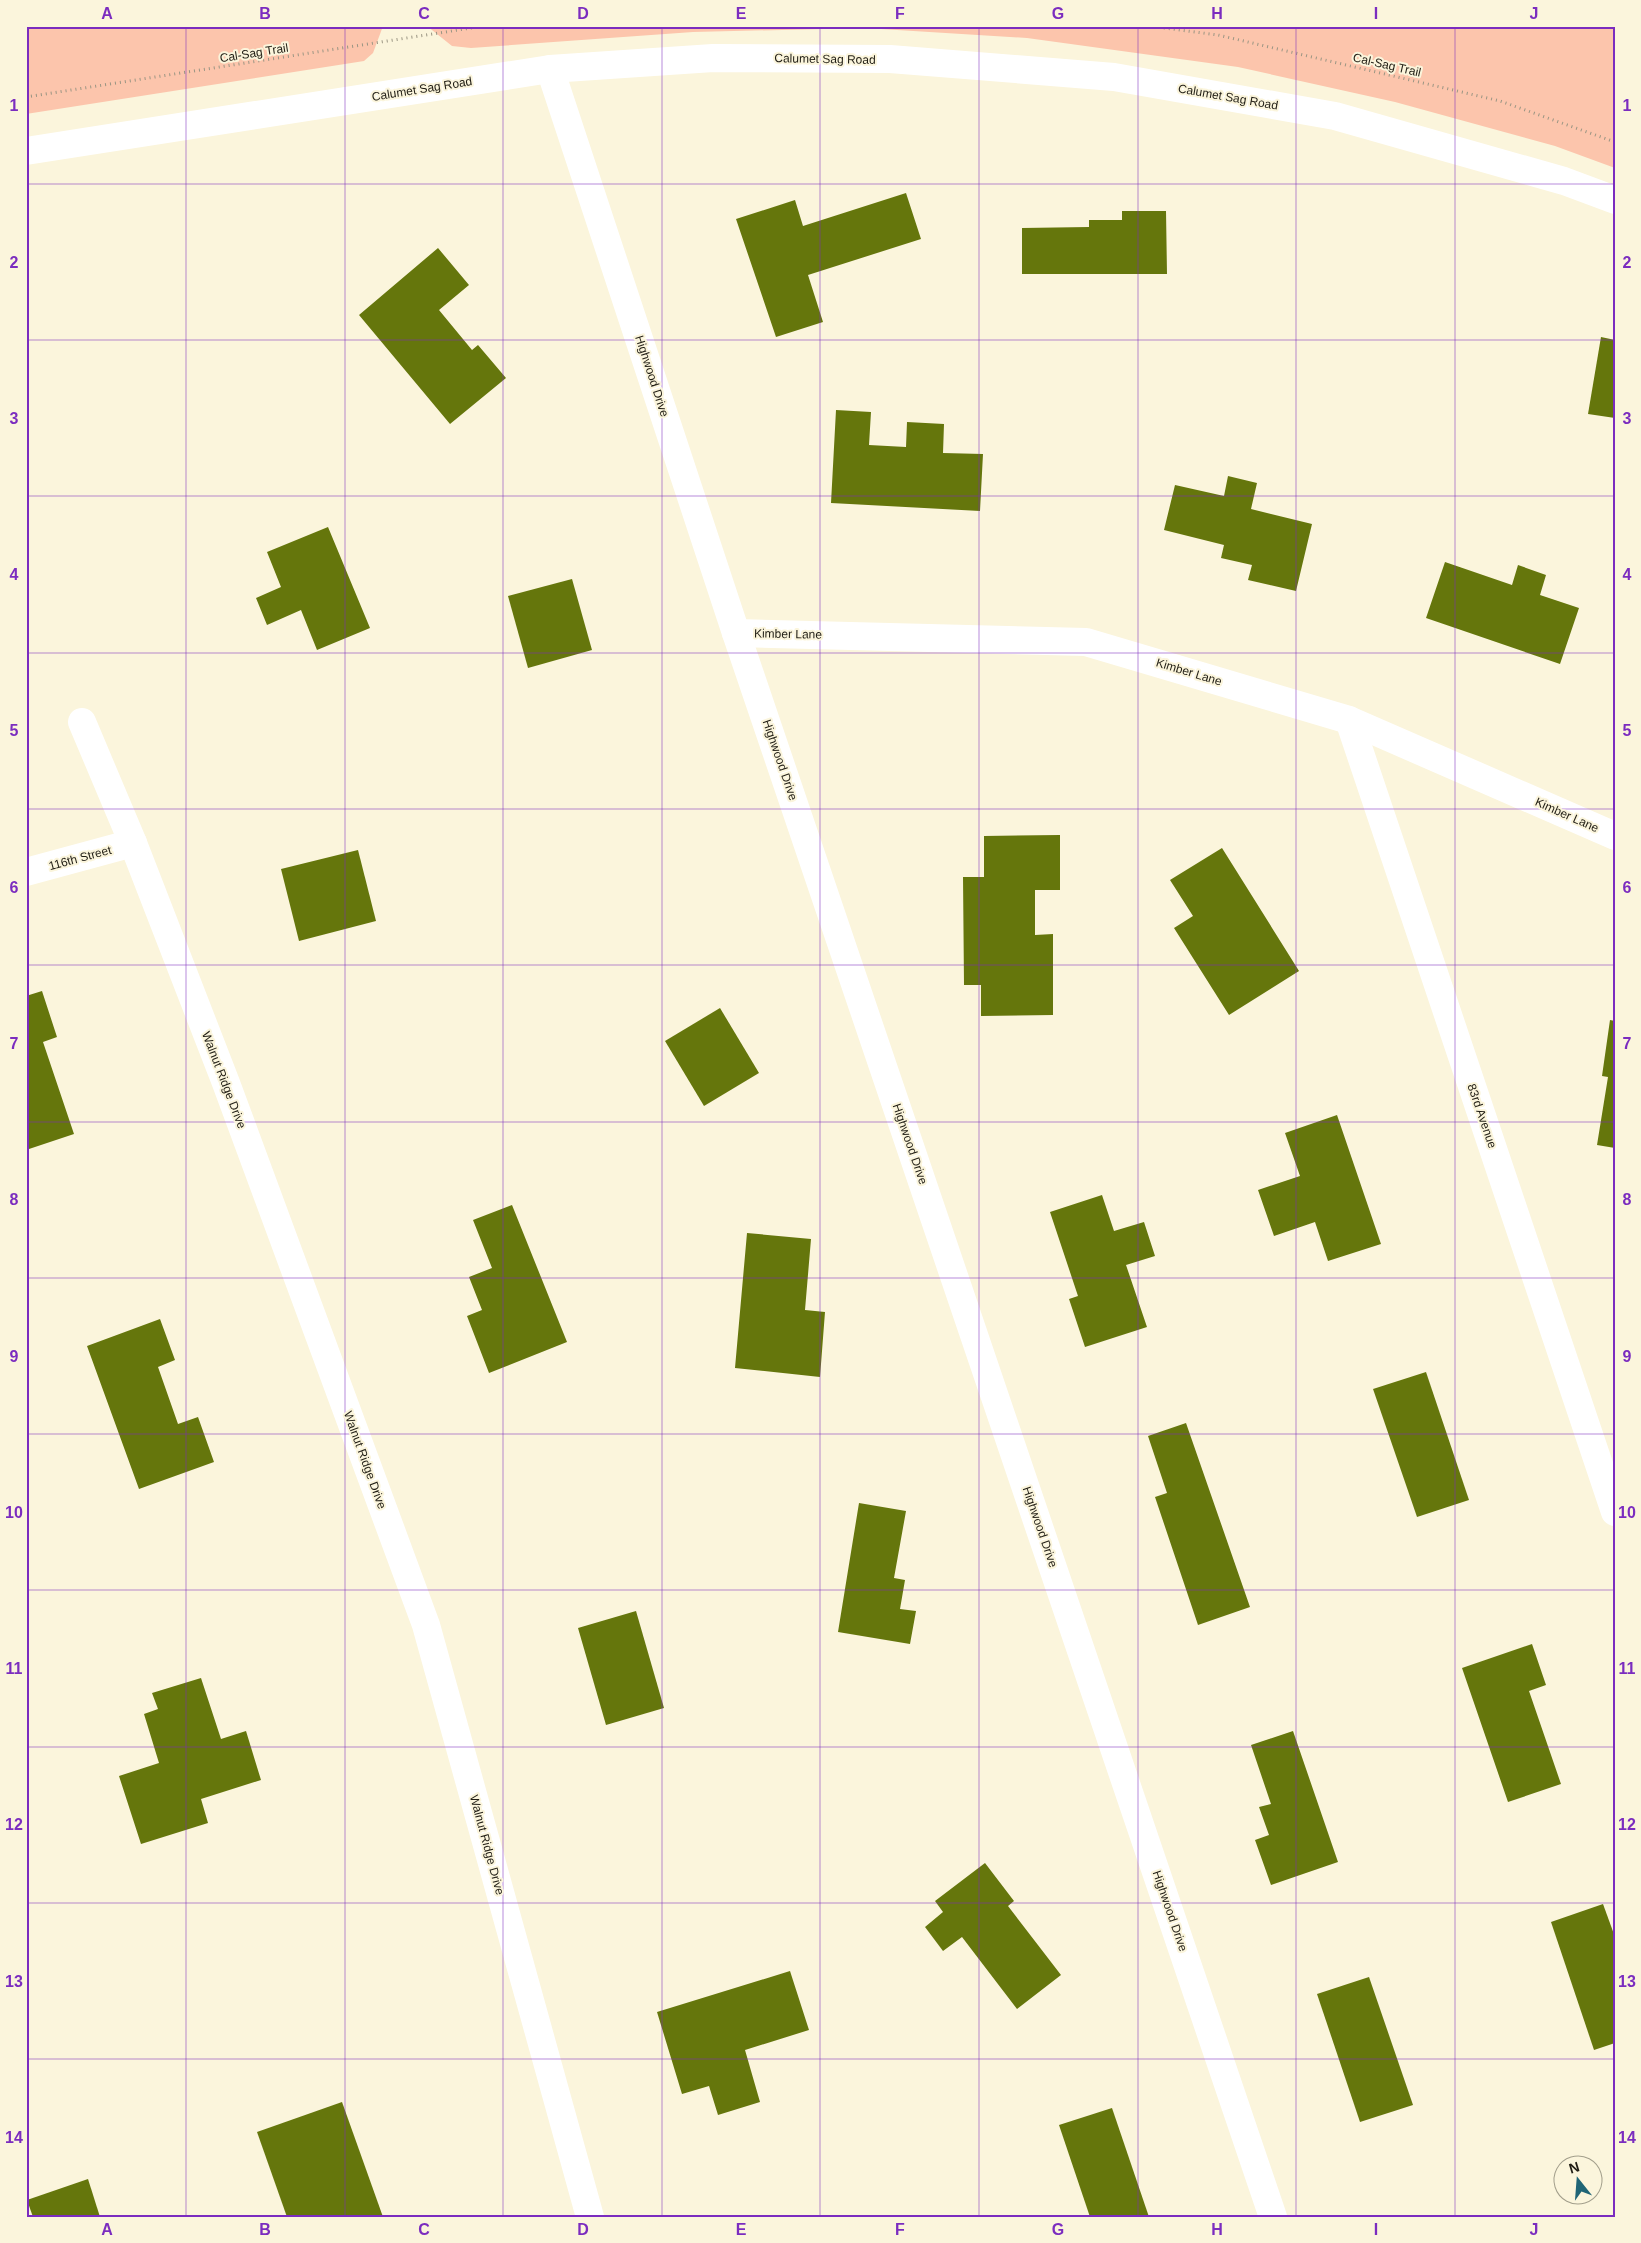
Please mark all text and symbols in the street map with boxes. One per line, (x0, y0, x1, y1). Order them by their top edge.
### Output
text: A (101, 5, 113, 22)
text: B (259, 5, 271, 22)
text: C (418, 5, 430, 22)
text: D (577, 5, 589, 22)
text: E (736, 5, 747, 22)
text: F (895, 5, 905, 22)
text: G (1052, 5, 1064, 22)
text: H (1211, 5, 1223, 22)
text: I (1374, 5, 1378, 22)
text: J (1530, 5, 1538, 22)
street label: Cal-Sag Trail (219, 41, 289, 65)
street label: Cal-Sag Trail (1352, 50, 1422, 80)
street label: Calumet Sag Road (774, 51, 876, 67)
street label: Calumet Sag Road (371, 74, 473, 104)
street label: Calumet Sag Road (1177, 81, 1279, 113)
text: 1 (10, 97, 19, 114)
text: 1 (1623, 97, 1632, 114)
text: 2 (10, 254, 19, 271)
text: 2 (1623, 254, 1632, 271)
street label: Highwood Drive (632, 334, 672, 419)
text: 3 (10, 410, 19, 427)
text: 3 (1623, 410, 1632, 427)
text: 4 (10, 566, 19, 583)
text: 4 (1623, 566, 1632, 583)
street label: Kimber Lane (754, 626, 822, 642)
street label: Kimber Lane (1154, 655, 1224, 689)
street label: Highwood Drive (760, 718, 801, 803)
text: 5 (10, 722, 19, 739)
text: 5 (1623, 722, 1632, 739)
street label: Kimber Lane (1533, 795, 1601, 835)
street label: 116th Street (47, 843, 114, 873)
text: 6 (10, 879, 19, 896)
text: 6 (1623, 879, 1632, 896)
street label: Walnut Ridge Drive (199, 1029, 249, 1131)
text: 7 (10, 1035, 19, 1052)
text: 7 (1623, 1035, 1632, 1052)
street label: 83rd Avenue (1464, 1082, 1500, 1150)
street label: Highwood Drive (890, 1102, 931, 1187)
text: 8 (10, 1191, 19, 1208)
text: 8 (1623, 1191, 1632, 1208)
text: 9 (10, 1348, 19, 1365)
text: 9 (1623, 1348, 1632, 1365)
street label: Walnut Ridge Drive (341, 1409, 389, 1511)
street label: Highwood Drive (1020, 1485, 1061, 1570)
text: 10 (5, 1504, 23, 1521)
text: 10 (1618, 1504, 1636, 1521)
text: 11 (6, 1660, 23, 1677)
text: 11 (1619, 1660, 1636, 1677)
street label: Walnut Ridge Drive (467, 1793, 507, 1897)
text: 12 (5, 1816, 23, 1833)
text: 12 (1618, 1816, 1636, 1833)
street label: Highwood Drive (1150, 1869, 1191, 1954)
text: 13 (5, 1973, 23, 1990)
text: 13 (1618, 1973, 1636, 1990)
text: 14 (5, 2129, 23, 2146)
text: 14 (1618, 2129, 1636, 2146)
north arrow (1554, 2156, 1604, 2206)
text: N (1567, 2158, 1581, 2177)
text: A (101, 2221, 113, 2238)
text: B (259, 2221, 271, 2238)
text: C (418, 2221, 430, 2238)
text: D (577, 2221, 589, 2238)
text: E (736, 2221, 747, 2238)
text: F (895, 2221, 905, 2238)
text: G (1052, 2221, 1064, 2238)
text: H (1211, 2221, 1223, 2238)
text: I (1374, 2221, 1378, 2238)
text: J (1530, 2221, 1538, 2238)

